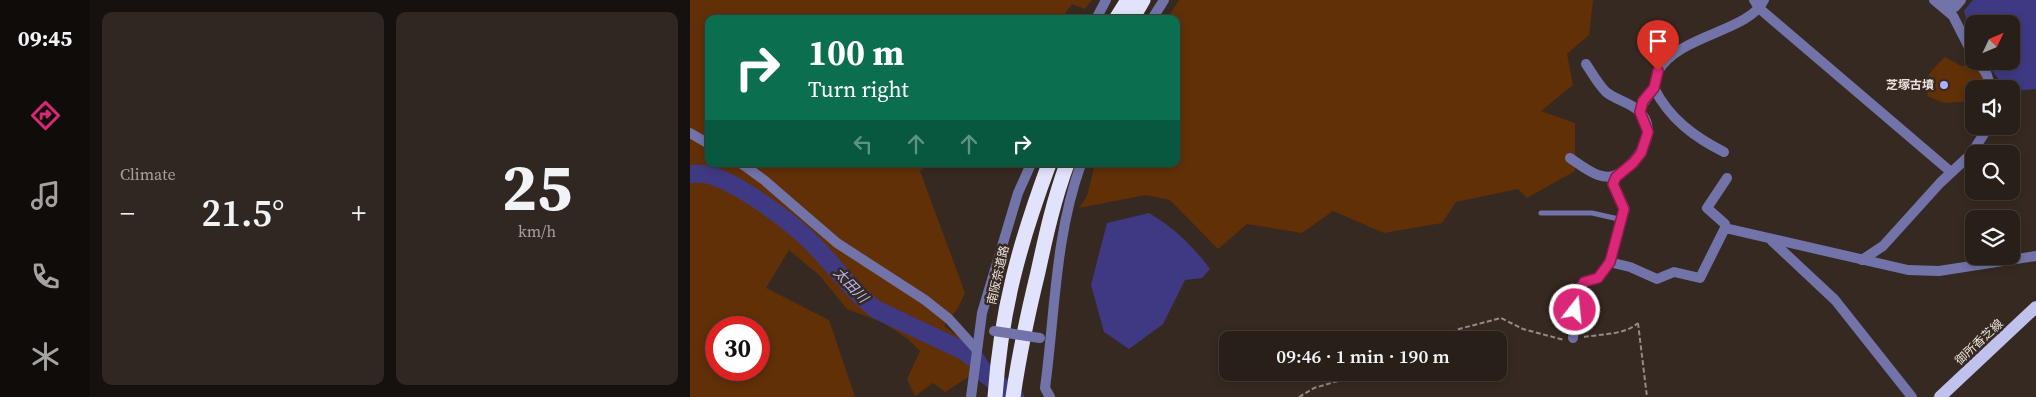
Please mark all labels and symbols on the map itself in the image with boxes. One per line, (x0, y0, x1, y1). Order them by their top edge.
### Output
north arrow (1965, 15, 2020, 70)
pin (1637, 20, 1679, 71)
place label: 芝塚古墳 (1886, 77, 1934, 93)
marker: 芝塚古墳 (1938, 79, 1950, 91)
street label: 南阪奈道路 (983, 244, 1013, 306)
water label: 太田川 (829, 263, 874, 308)
position arrow (1548, 283, 1600, 335)
speed limit sign: 30 (705, 316, 770, 381)
street label: 御所香芝線 (1952, 316, 2006, 368)

